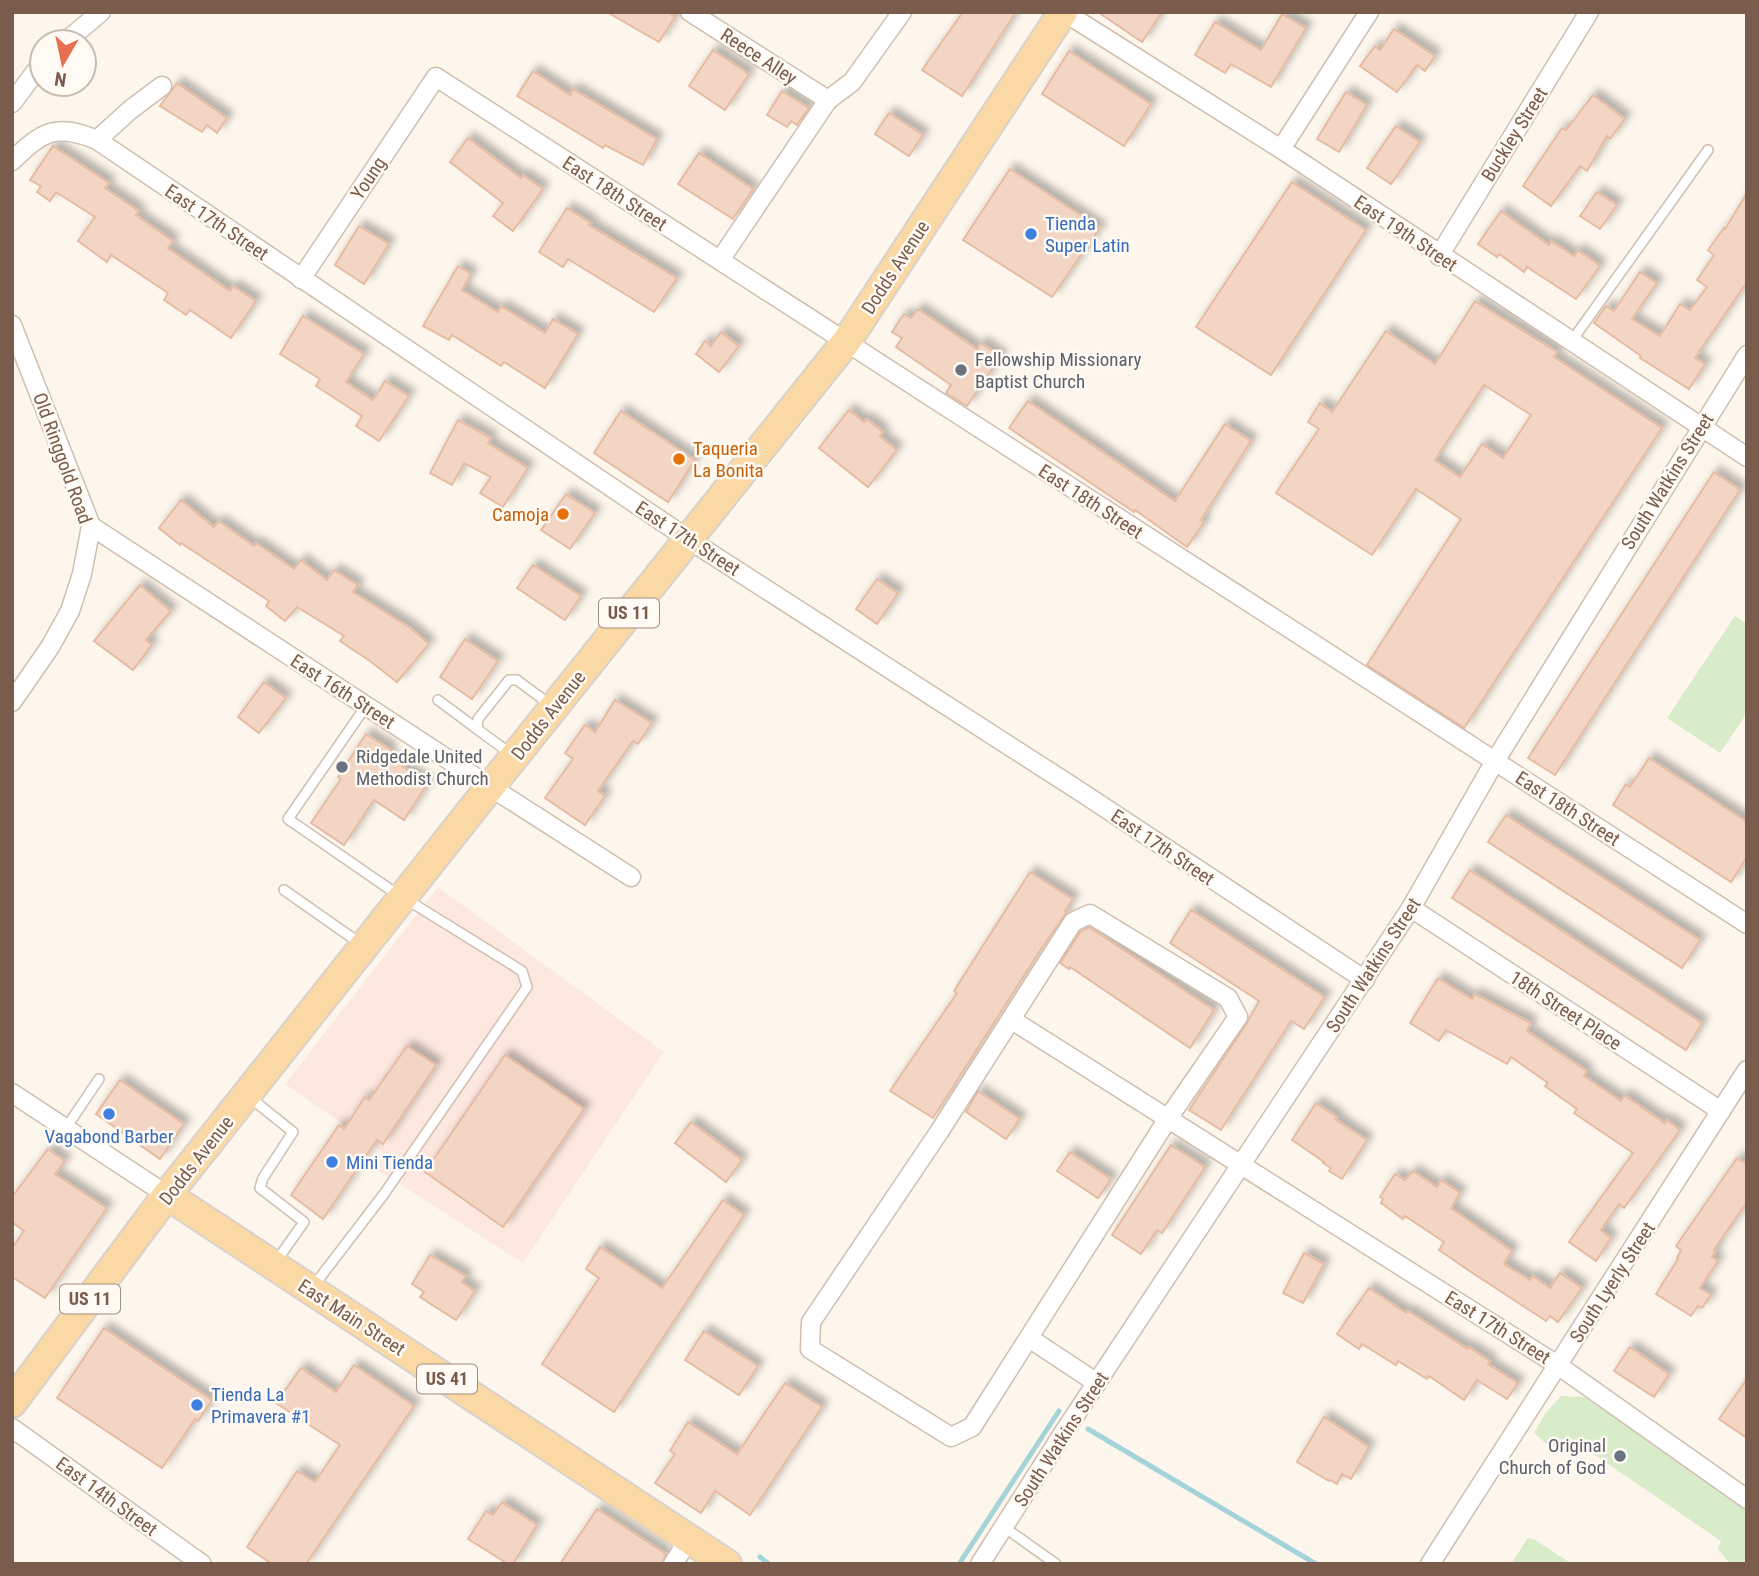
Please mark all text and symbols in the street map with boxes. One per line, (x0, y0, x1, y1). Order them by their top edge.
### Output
street label: Reece Alley (716, 23, 801, 90)
north arrow (28, 28, 98, 98)
text: N (53, 67, 68, 92)
street label: Buckley Street (1476, 83, 1552, 186)
street label: East 18th Street (558, 151, 671, 236)
street label: Young (346, 153, 391, 204)
street label: East 17th Street (161, 179, 273, 265)
street label: East 19th Street (1350, 190, 1462, 276)
place label: Tienda Super Latin (1045, 212, 1130, 257)
street label: Dodds Avenue (857, 216, 934, 318)
marker: Tienda Super Latin (1023, 226, 1039, 242)
place label: Fellowship Missionary Baptist Church (975, 348, 1142, 393)
marker: Fellowship Missionary Baptist Church (953, 362, 969, 378)
street label: Old Ringgold Road (28, 389, 97, 527)
street label: South Watkins Street (1616, 409, 1719, 554)
place label: Taqueria La Bonita (693, 437, 764, 482)
marker: Taqueria La Bonita (671, 451, 687, 467)
street label: East 18th Street (1034, 459, 1147, 544)
street label: East 17th Street (631, 496, 744, 581)
place label: Camoja (492, 503, 549, 526)
marker: Camoja (555, 506, 571, 522)
road number: US 11 (599, 598, 659, 628)
street label: East 16th Street (286, 649, 399, 734)
street label: Dodds Avenue (506, 666, 590, 765)
place label: Ridgedale United Methodist Church (356, 745, 489, 790)
marker: Ridgedale United Methodist Church (334, 759, 350, 775)
street label: East 18th Street (1511, 766, 1624, 851)
street label: East 17th Street (1107, 804, 1219, 890)
street label: South Watkins Street (1321, 893, 1426, 1037)
street label: 18th Street Place (1506, 966, 1626, 1055)
marker: Vagabond Barber (101, 1106, 117, 1122)
street label: Dodds Avenue (154, 1111, 238, 1210)
place label: Vagabond Barber (44, 1125, 174, 1148)
place label: Mini Tienda (346, 1151, 433, 1174)
marker: Mini Tienda (324, 1154, 340, 1170)
street label: South Lyerly Street (1565, 1218, 1660, 1347)
street label: East Main Street (294, 1274, 410, 1361)
road number: US 11 (60, 1284, 120, 1314)
street label: East 17th Street (1441, 1286, 1555, 1369)
road number: US 41 (417, 1364, 477, 1394)
street label: South Watkins Street (1009, 1367, 1114, 1511)
place label: Tienda La Primavera #1 (211, 1383, 311, 1428)
marker: Tienda La Primavera #1 (189, 1397, 205, 1413)
place label: Original Church of God (1499, 1434, 1606, 1479)
marker: Original Church of God (1612, 1448, 1628, 1464)
street label: East 14th Street (52, 1452, 162, 1541)

